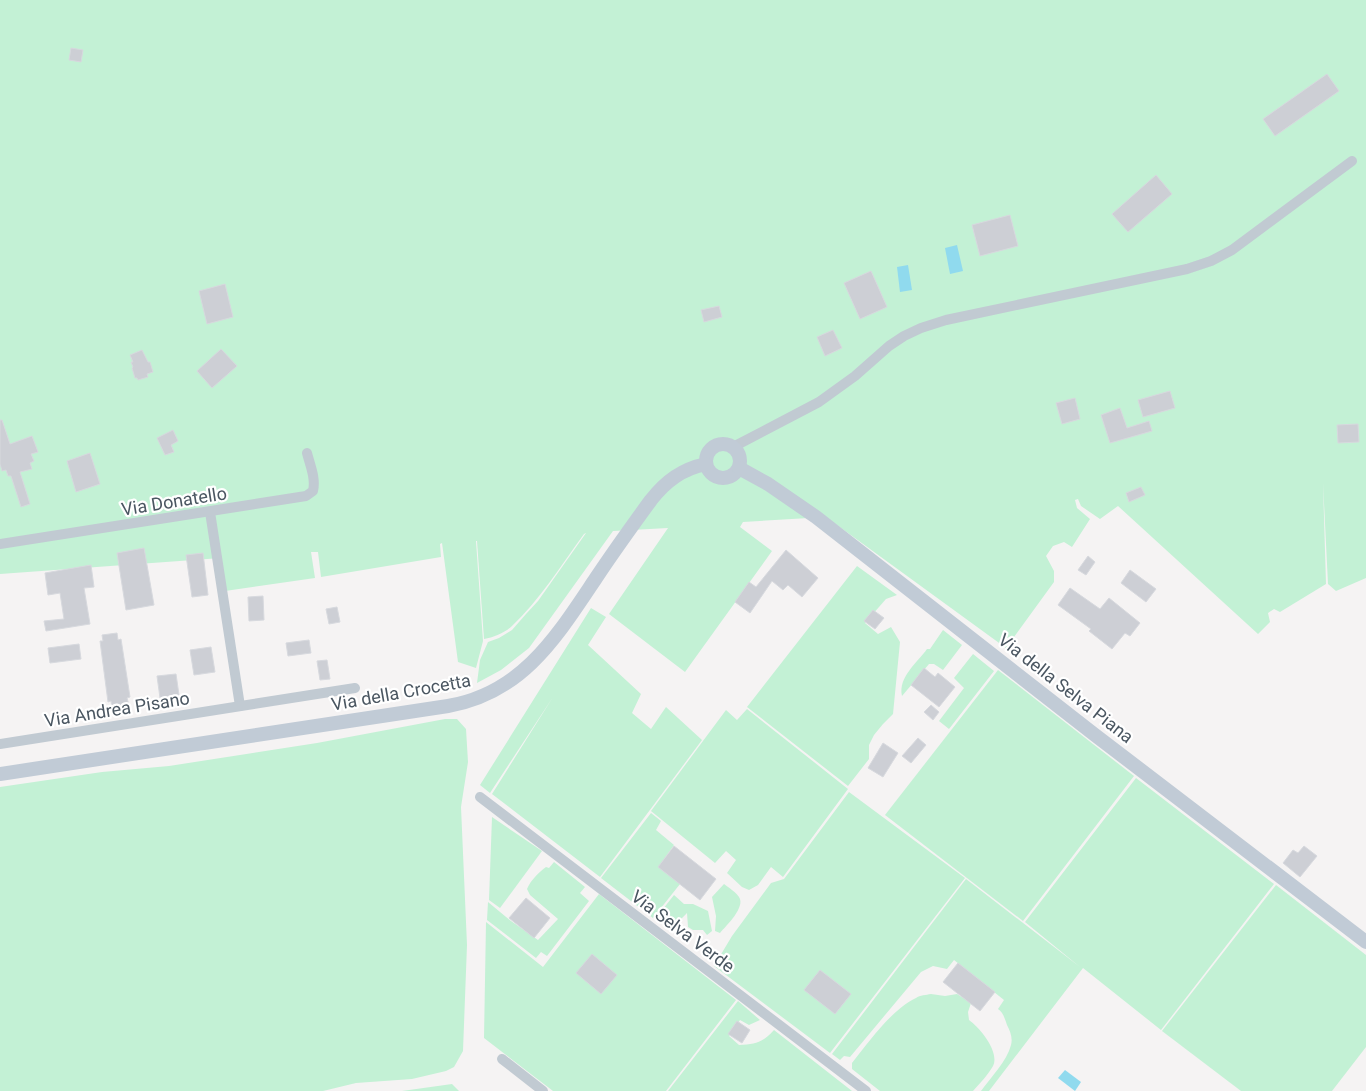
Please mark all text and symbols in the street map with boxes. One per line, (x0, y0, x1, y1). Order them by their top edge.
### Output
street label: Via Donatello (120, 482, 228, 520)
street label: Via della Selva Piana (994, 629, 1138, 747)
street label: Via della Crocetta (330, 669, 472, 715)
street label: Via Andrea Pisano (43, 687, 191, 731)
street label: Via Selva Verde (627, 885, 739, 977)

